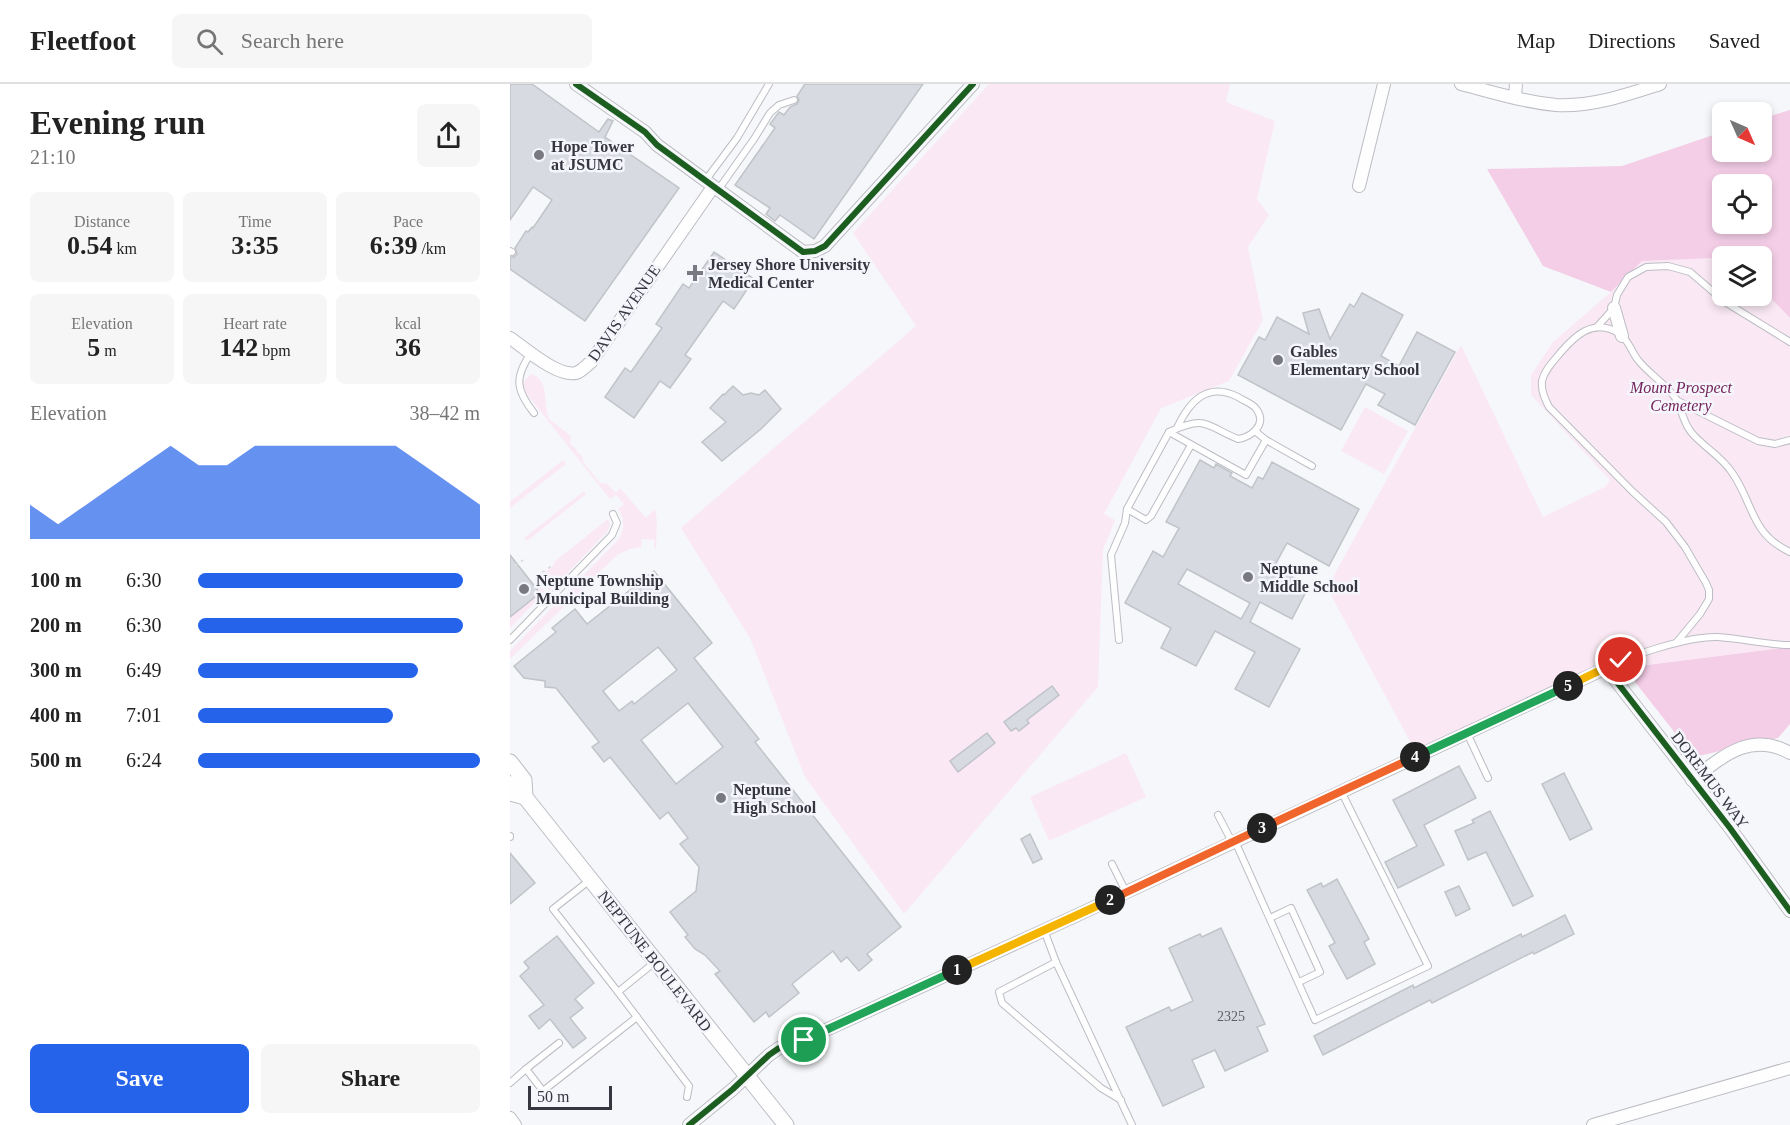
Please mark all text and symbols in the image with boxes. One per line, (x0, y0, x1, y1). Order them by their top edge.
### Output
search box (172, 14, 592, 68)
text: Fleetfoot (30, 25, 136, 56)
icon: search (193, 25, 226, 58)
text: Search here (241, 28, 344, 53)
text: Map (1517, 29, 1555, 53)
text: Directions (1588, 29, 1676, 53)
text: Saved (1709, 29, 1760, 53)
north arrow (1712, 102, 1772, 162)
map controls (1712, 102, 1772, 306)
button: share (417, 104, 480, 167)
text: Evening run (30, 105, 205, 141)
place label: Hope Tower at JSUMC (551, 138, 634, 173)
text: 21:10 (30, 146, 76, 168)
marker: Hope Tower at JSUMC (532, 148, 546, 162)
button: locate (1712, 174, 1772, 234)
text: Distance (74, 213, 130, 230)
text: Time (238, 213, 272, 230)
text: Pace (393, 213, 423, 230)
text: 0.54 (67, 231, 113, 260)
text: 3:35 (231, 231, 279, 260)
text: 6:39 (370, 231, 417, 260)
text: km (113, 240, 137, 257)
text: /km (417, 240, 446, 257)
button: layers (1712, 246, 1772, 306)
place label: Jersey Shore University Medical Center (708, 256, 870, 291)
street label: DAVIS AVENUE (584, 262, 664, 364)
marker: Jersey Shore University Medical Center (686, 264, 704, 282)
text: Elevation (71, 315, 133, 332)
text: Heart rate (223, 315, 287, 332)
text: kcal (395, 315, 421, 332)
text: 5 (87, 333, 100, 362)
text: 142 (219, 333, 258, 362)
text: 36 (395, 333, 421, 362)
text: m (100, 342, 117, 359)
text: bpm (258, 342, 291, 359)
place label: Gables Elementary School (1290, 343, 1420, 379)
marker: Gables Elementary School (1271, 353, 1285, 367)
park label: Mount Prospect Cemetery (1629, 379, 1733, 415)
text: Elevation (30, 402, 107, 424)
text: 38–42 m (409, 402, 480, 424)
place label: Neptune Middle School (1260, 560, 1359, 595)
text: 100 m (30, 569, 82, 591)
text: 6:30 (126, 569, 162, 591)
marker: Neptune Middle School (1241, 570, 1255, 584)
place label: Neptune Township Municipal Building (536, 572, 669, 608)
marker: Neptune Township Municipal Building (517, 582, 531, 596)
text: 200 m (30, 614, 82, 636)
text: 6:30 (126, 614, 162, 636)
pin (1595, 634, 1646, 685)
icon: check (1604, 643, 1637, 676)
text: 300 m (30, 659, 82, 681)
text: 6:49 (126, 659, 162, 681)
pin: 5 (1553, 671, 1583, 701)
text: 5 (1564, 677, 1572, 694)
text: 400 m (30, 704, 82, 726)
text: 7:01 (126, 704, 162, 726)
street label: DOREMUS WAY (1668, 728, 1752, 832)
pin: 4 (1400, 742, 1430, 772)
text: 4 (1411, 748, 1419, 765)
text: 500 m (30, 749, 82, 771)
text: 6:24 (126, 749, 162, 771)
place label: Neptune High School (733, 781, 817, 817)
marker: Neptune High School (714, 791, 728, 805)
pin: 3 (1247, 813, 1277, 843)
text: 3 (1258, 819, 1266, 836)
pin: 2 (1095, 885, 1125, 915)
street label: NEPTUNE BOULEVARD (595, 887, 715, 1035)
text: 2 (1106, 891, 1114, 908)
pin: 1 (942, 955, 972, 985)
text: 1 (953, 961, 961, 978)
house number: 2325 (1217, 1009, 1245, 1024)
pin (778, 1014, 829, 1065)
icon: arrive (787, 1023, 820, 1056)
button: Save (30, 1044, 249, 1113)
button: Share (261, 1044, 480, 1113)
scale bar (528, 1083, 612, 1110)
text: 50 m (537, 1088, 569, 1105)

